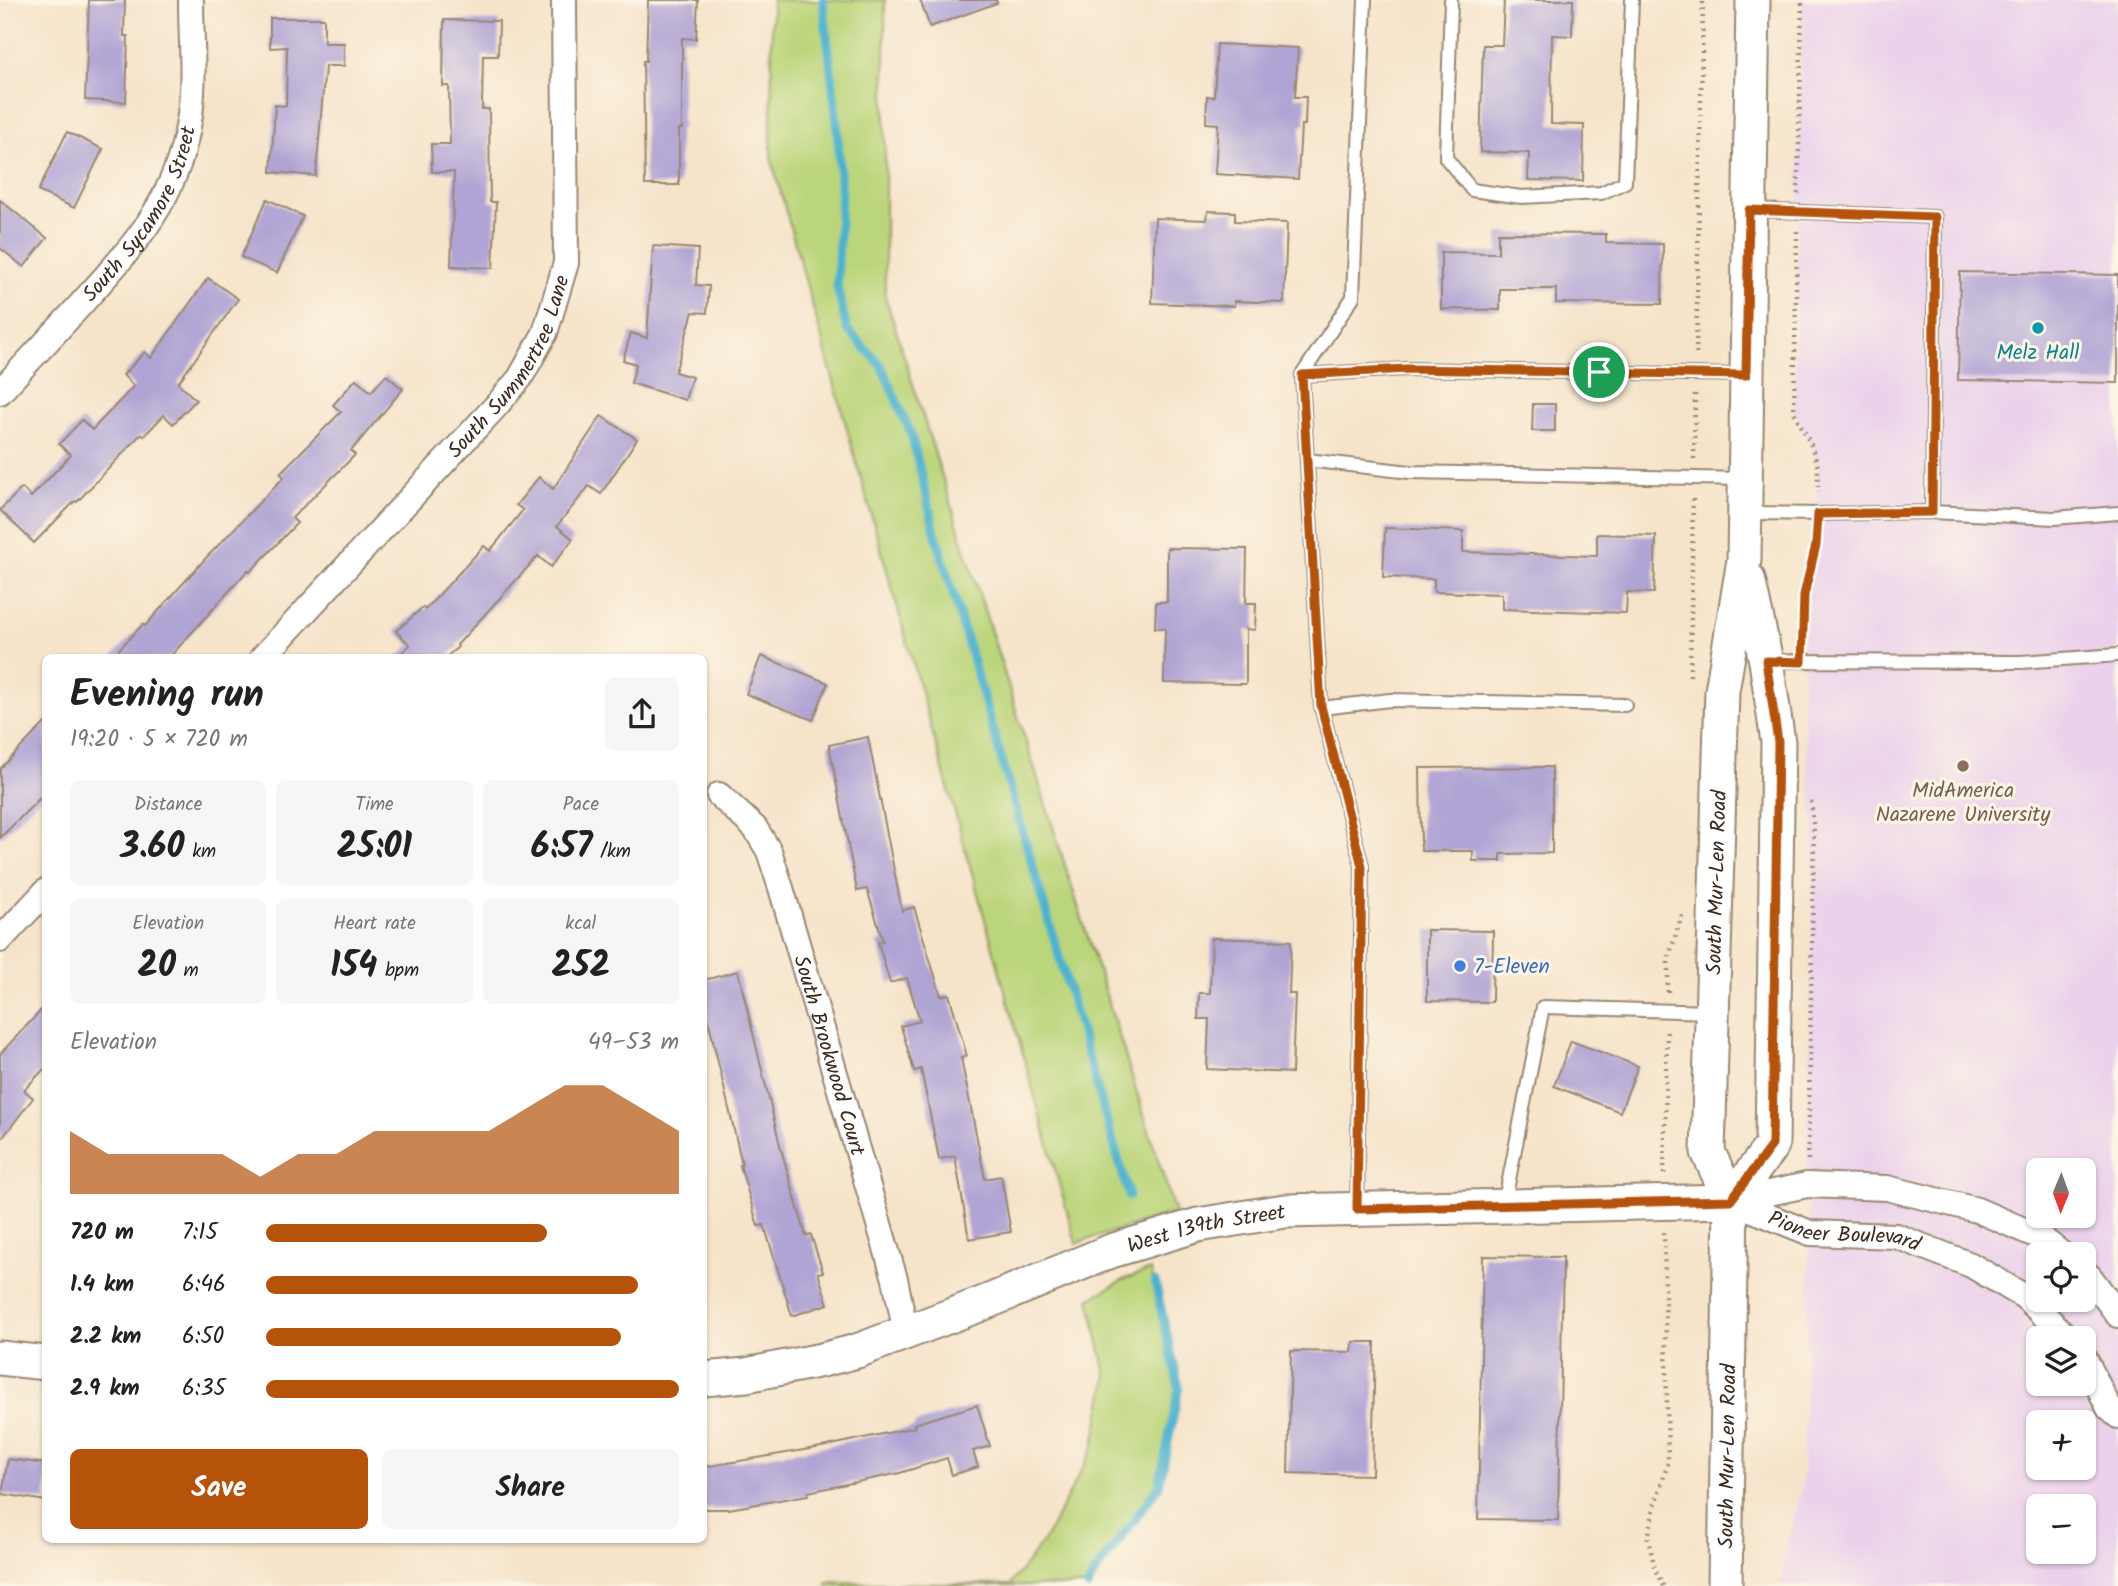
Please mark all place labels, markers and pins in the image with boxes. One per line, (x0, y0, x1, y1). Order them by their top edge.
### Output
marker: Melz Hall (2030, 320, 2046, 336)
place label: Melz Hall (1996, 337, 2080, 370)
pin (1569, 342, 1629, 402)
marker: MidAmerica Nazarene University (1955, 758, 1971, 774)
place label: MidAmerica Nazarene University (1876, 775, 2050, 832)
place label: 7-Eleven (1474, 951, 1550, 984)
marker: 7-Eleven (1452, 958, 1468, 974)

